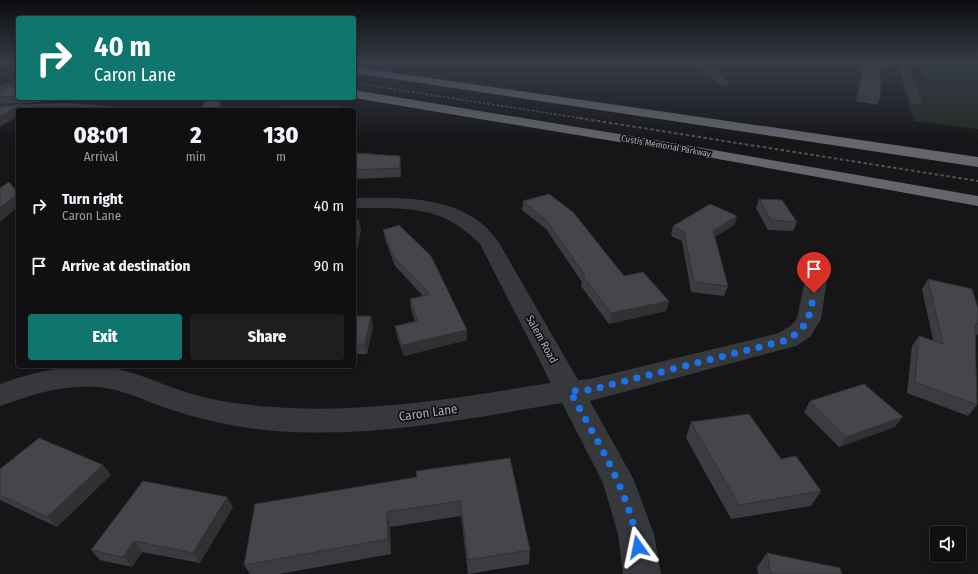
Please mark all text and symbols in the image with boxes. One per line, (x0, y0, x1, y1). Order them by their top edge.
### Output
text: 40 m (94, 30, 151, 63)
icon: right (28, 32, 80, 84)
text: Caron Lane (94, 64, 176, 86)
text: 08:01 (73, 121, 128, 149)
text: 2 (190, 121, 201, 149)
text: 130 (263, 121, 299, 149)
street label: Custis Memorial Parkway (620, 133, 712, 159)
text: Arrival (84, 149, 118, 164)
text: min (186, 149, 206, 164)
text: m (276, 149, 286, 164)
text: Turn right (62, 190, 123, 208)
icon: right (28, 195, 50, 217)
text: 40 m (314, 197, 344, 215)
text: Caron Lane (62, 208, 121, 223)
pin (797, 252, 831, 293)
icon: arrive (28, 255, 50, 277)
text: Arrive at destination (62, 257, 190, 275)
text: 90 m (314, 257, 344, 275)
icon: arrive (803, 258, 825, 280)
street label: Salem Road (523, 313, 560, 366)
button: Exit (28, 314, 182, 360)
button: Share (190, 314, 344, 360)
street label: Caron Lane (398, 401, 458, 424)
position arrow (617, 526, 659, 568)
map controls (930, 526, 966, 562)
button: sound (930, 526, 966, 562)

